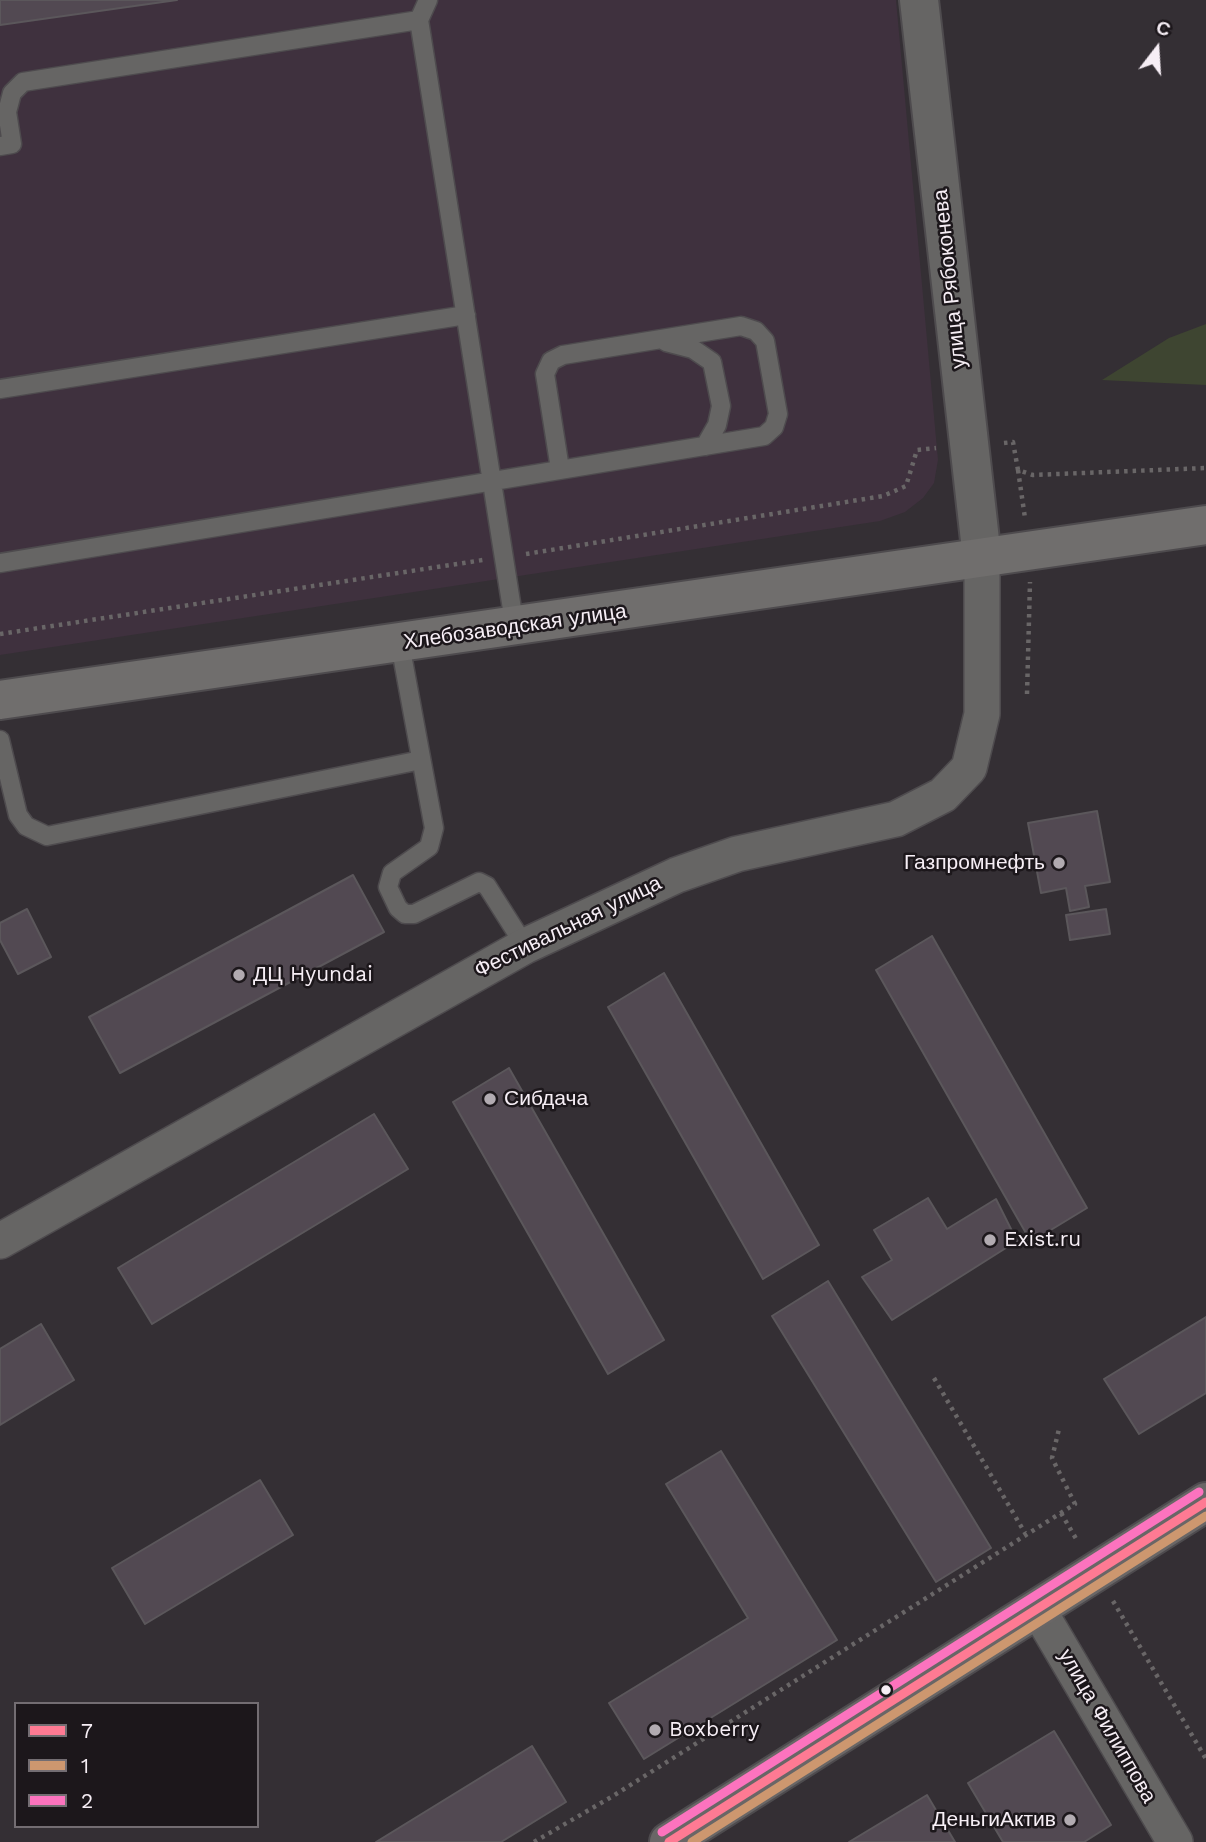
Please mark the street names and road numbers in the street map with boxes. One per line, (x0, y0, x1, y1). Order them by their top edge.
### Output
street label: улица Рябоконева (928, 188, 972, 370)
street label: Хлебозаводская улица (402, 599, 628, 655)
street label: Фестивальная улица (470, 871, 666, 983)
street label: улица Филиппова (1053, 1645, 1161, 1807)

